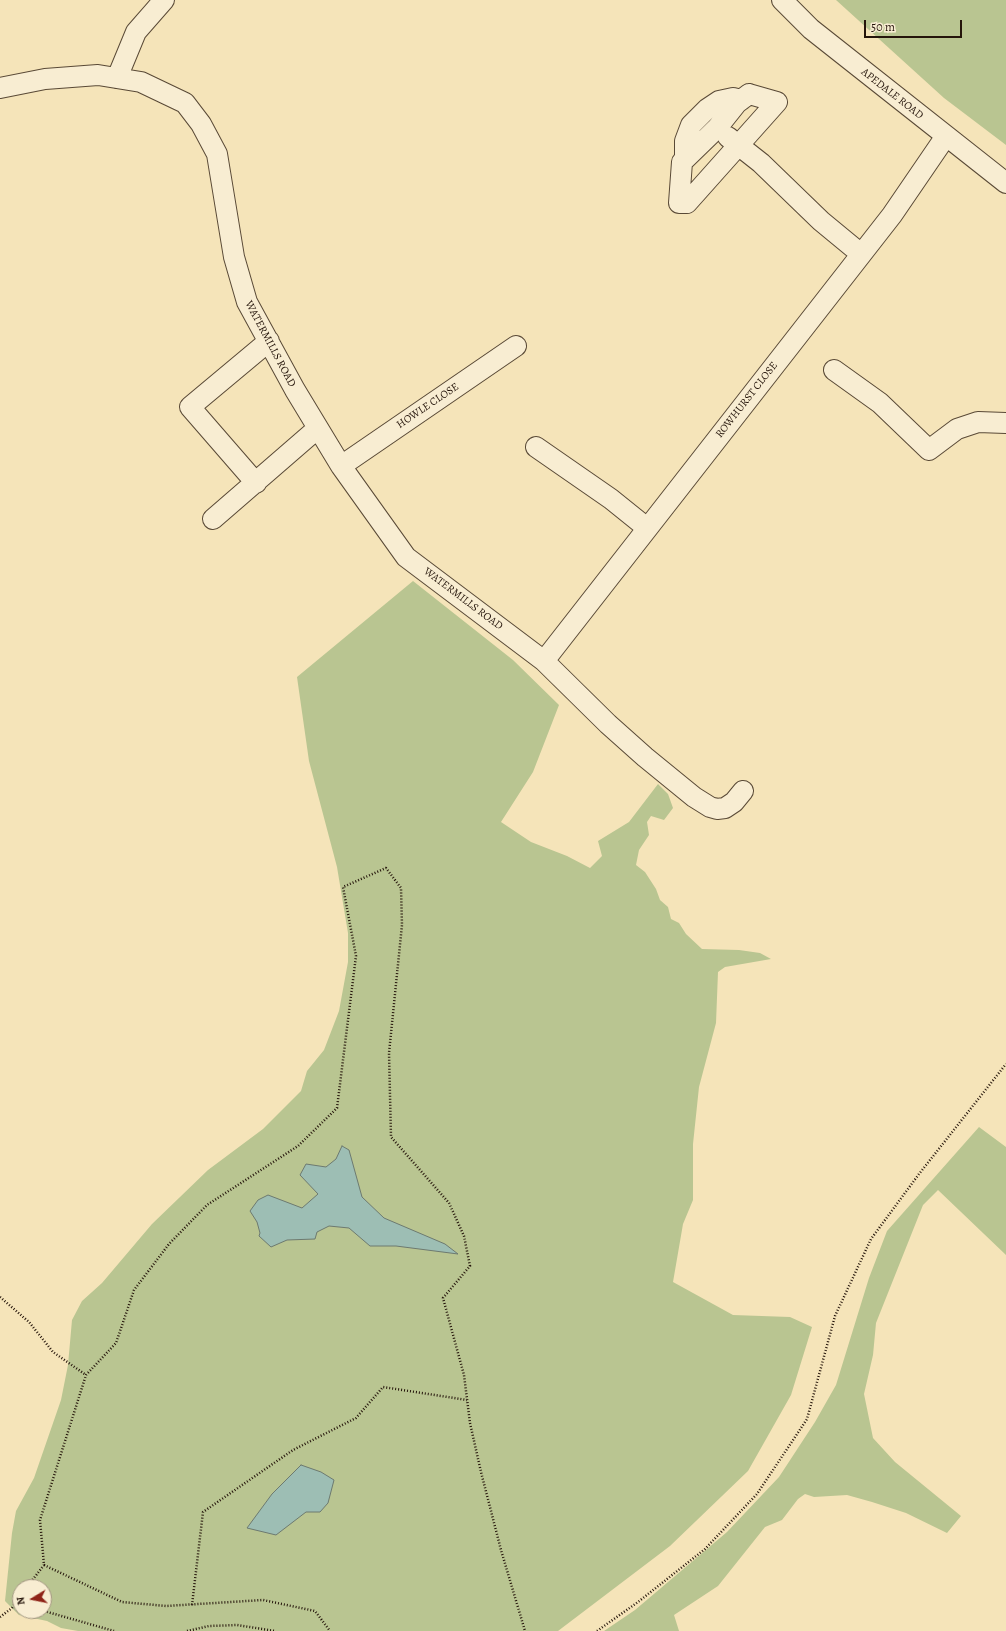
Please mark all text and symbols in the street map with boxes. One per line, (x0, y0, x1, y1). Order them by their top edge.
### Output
scale bar (866, 12, 964, 38)
text: 50 m (871, 19, 895, 35)
street label: APEDALE ROAD (858, 66, 926, 122)
street label: WATERMILLS ROAD (242, 299, 298, 389)
street label: ROWHURST CLOSE (713, 359, 781, 441)
street label: HOWLE CLOSE (394, 380, 462, 432)
street label: WATERMILLS ROAD (421, 565, 505, 633)
north arrow (12, 1579, 52, 1619)
text: N (13, 1596, 29, 1606)

